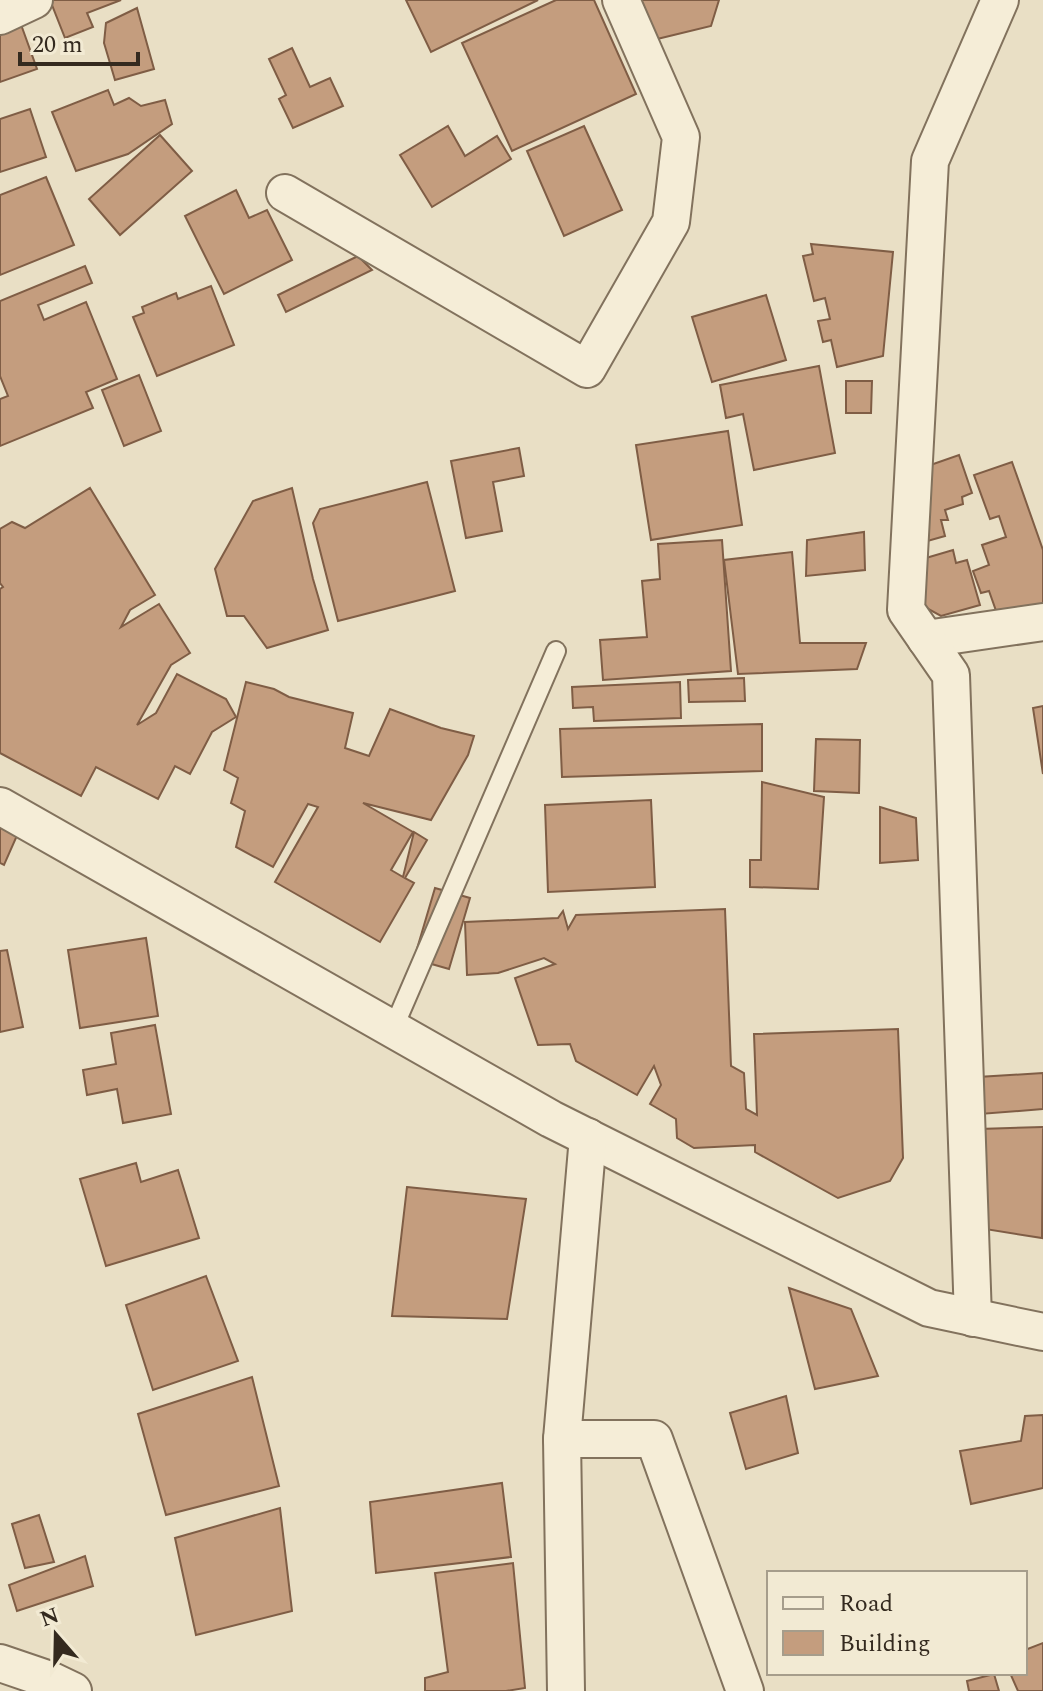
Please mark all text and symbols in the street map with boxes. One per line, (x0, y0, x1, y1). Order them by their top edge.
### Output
scale bar (20, 16, 138, 66)
text: 20 m (32, 27, 83, 63)
legend (767, 1571, 1027, 1675)
text: Road (839, 1586, 893, 1622)
north arrow (16, 1595, 96, 1675)
text: N (36, 1599, 64, 1636)
text: Building (839, 1626, 931, 1662)

